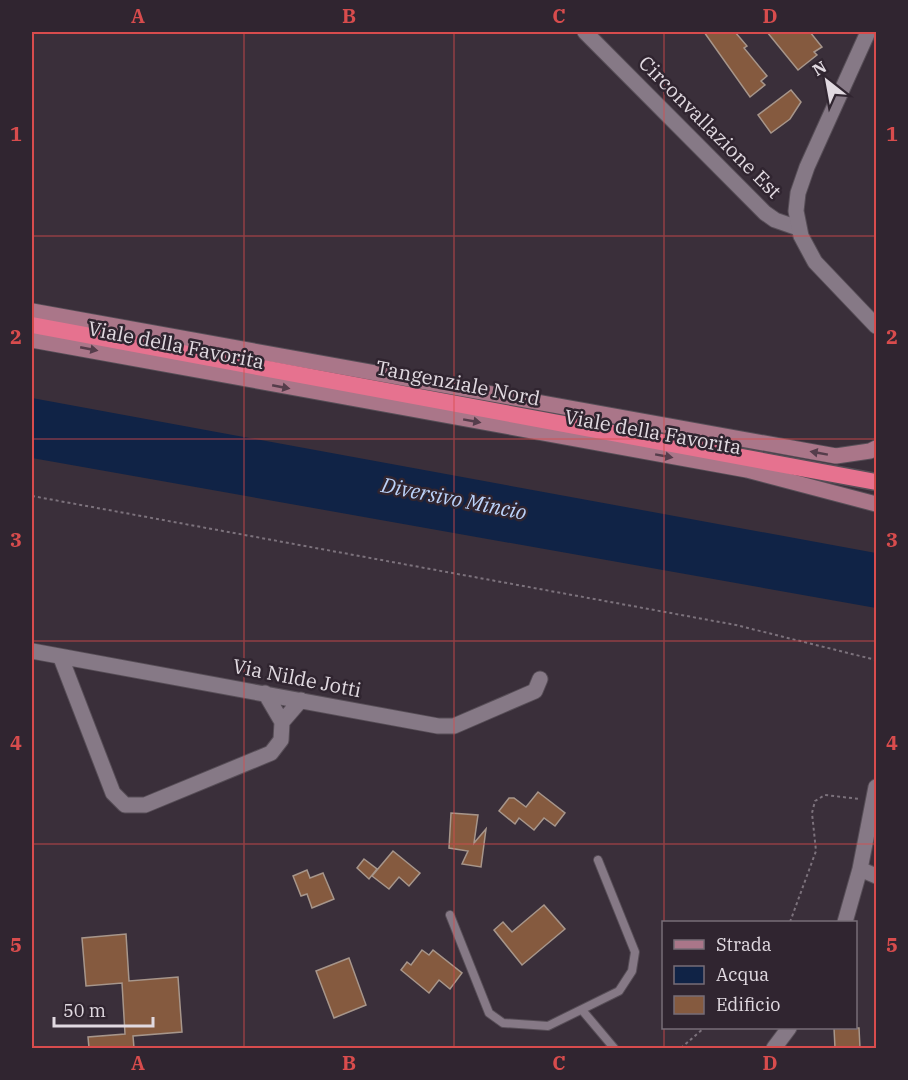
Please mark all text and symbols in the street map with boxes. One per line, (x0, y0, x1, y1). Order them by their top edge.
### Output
text: A (131, 2, 145, 29)
text: B (342, 2, 356, 29)
text: C (552, 2, 566, 29)
text: D (762, 2, 778, 29)
street label: Circonvallazione Est (633, 49, 788, 204)
north arrow (797, 51, 857, 111)
text: N (809, 56, 830, 80)
text: 1 (10, 120, 22, 147)
text: 1 (886, 120, 898, 147)
street label: Viale della Favorita (86, 314, 267, 375)
text: 2 (10, 323, 22, 350)
text: 2 (886, 323, 898, 350)
one-way arrow (80, 345, 99, 354)
street label: Tangenziale Nord (374, 353, 542, 412)
one-way arrow (271, 383, 290, 392)
street label: Viale della Favorita (563, 403, 744, 460)
one-way arrow (463, 417, 482, 426)
one-way arrow (810, 448, 829, 457)
one-way arrow (655, 452, 674, 461)
water label: Diversivo Mincio (378, 470, 529, 526)
text: 3 (10, 526, 22, 553)
text: 3 (886, 526, 898, 553)
street label: Via Nilde Jotti (230, 652, 364, 703)
text: 4 (10, 729, 22, 756)
text: 4 (886, 729, 898, 756)
legend (662, 921, 857, 1029)
text: 5 (10, 931, 22, 958)
text: 5 (886, 931, 898, 958)
text: Strada (716, 933, 772, 956)
text: Acqua (716, 963, 769, 986)
scale bar (54, 990, 153, 1028)
text: Edificio (716, 993, 780, 1016)
text: 50 m (63, 999, 106, 1022)
text: A (131, 1049, 145, 1076)
text: B (342, 1049, 356, 1076)
text: C (552, 1049, 566, 1076)
text: D (762, 1049, 778, 1076)

